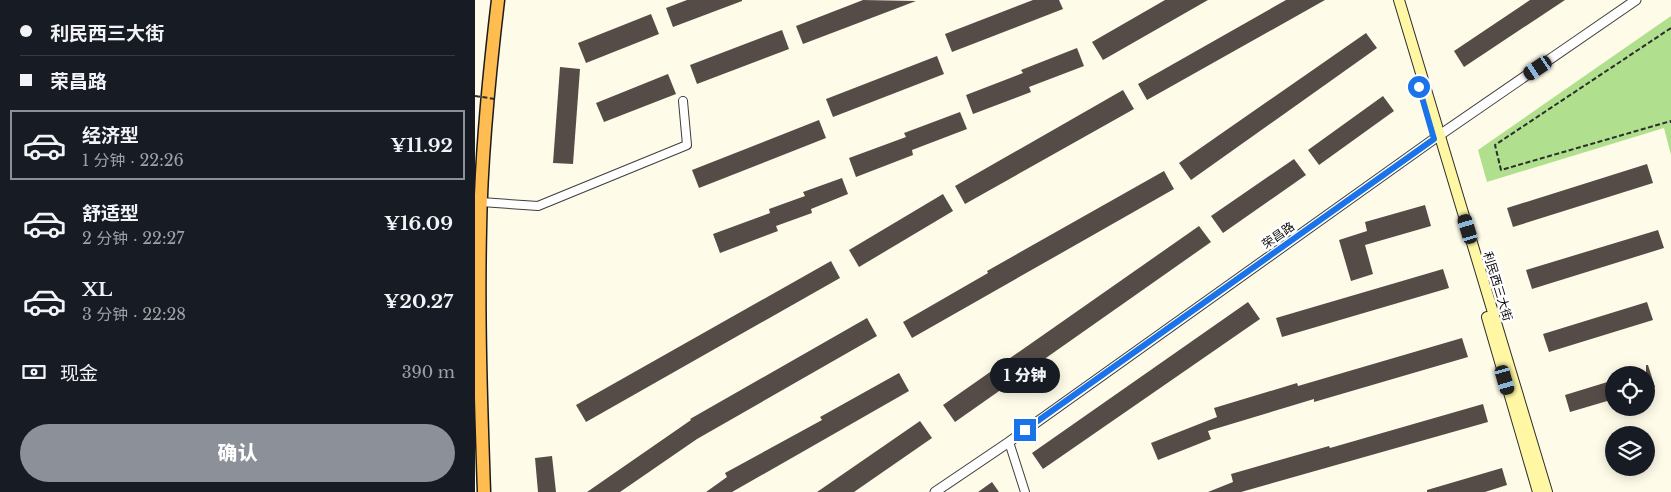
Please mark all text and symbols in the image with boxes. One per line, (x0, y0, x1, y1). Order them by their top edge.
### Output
text: 利民西三大街 (50, 22, 164, 45)
car (1521, 53, 1554, 83)
text: 荣昌路 (50, 70, 107, 93)
route start (1408, 76, 1430, 98)
icon: car (22, 123, 67, 168)
text: 经济型 (82, 124, 139, 147)
text: ¥11.92 (390, 134, 453, 157)
text: 1 分钟 · 22:26 (82, 150, 184, 170)
icon: car (22, 201, 67, 246)
text: 舒适型 (82, 202, 139, 225)
text: ¥16.09 (384, 212, 453, 235)
car (1456, 212, 1479, 246)
street label: 荣昌路 (1259, 219, 1297, 251)
text: 2 分钟 · 22:27 (82, 228, 184, 248)
street label: 利民西三大街 (1480, 249, 1516, 323)
text: XL (82, 278, 112, 301)
icon: car (22, 279, 67, 324)
text: ¥20.27 (383, 290, 453, 313)
text: 3 分钟 · 22:28 (82, 304, 186, 324)
icon: cash (20, 358, 48, 386)
callout: 1 分钟 (990, 358, 1060, 392)
text: 现金 (60, 362, 98, 385)
text: 390 m (402, 362, 455, 382)
car (1493, 364, 1516, 396)
text: 1 分钟 (1003, 365, 1047, 385)
map controls (1605, 366, 1655, 476)
button: locate (1605, 366, 1655, 416)
route end (1014, 419, 1036, 441)
button: 确认 (20, 424, 455, 482)
button: layers (1605, 426, 1655, 476)

